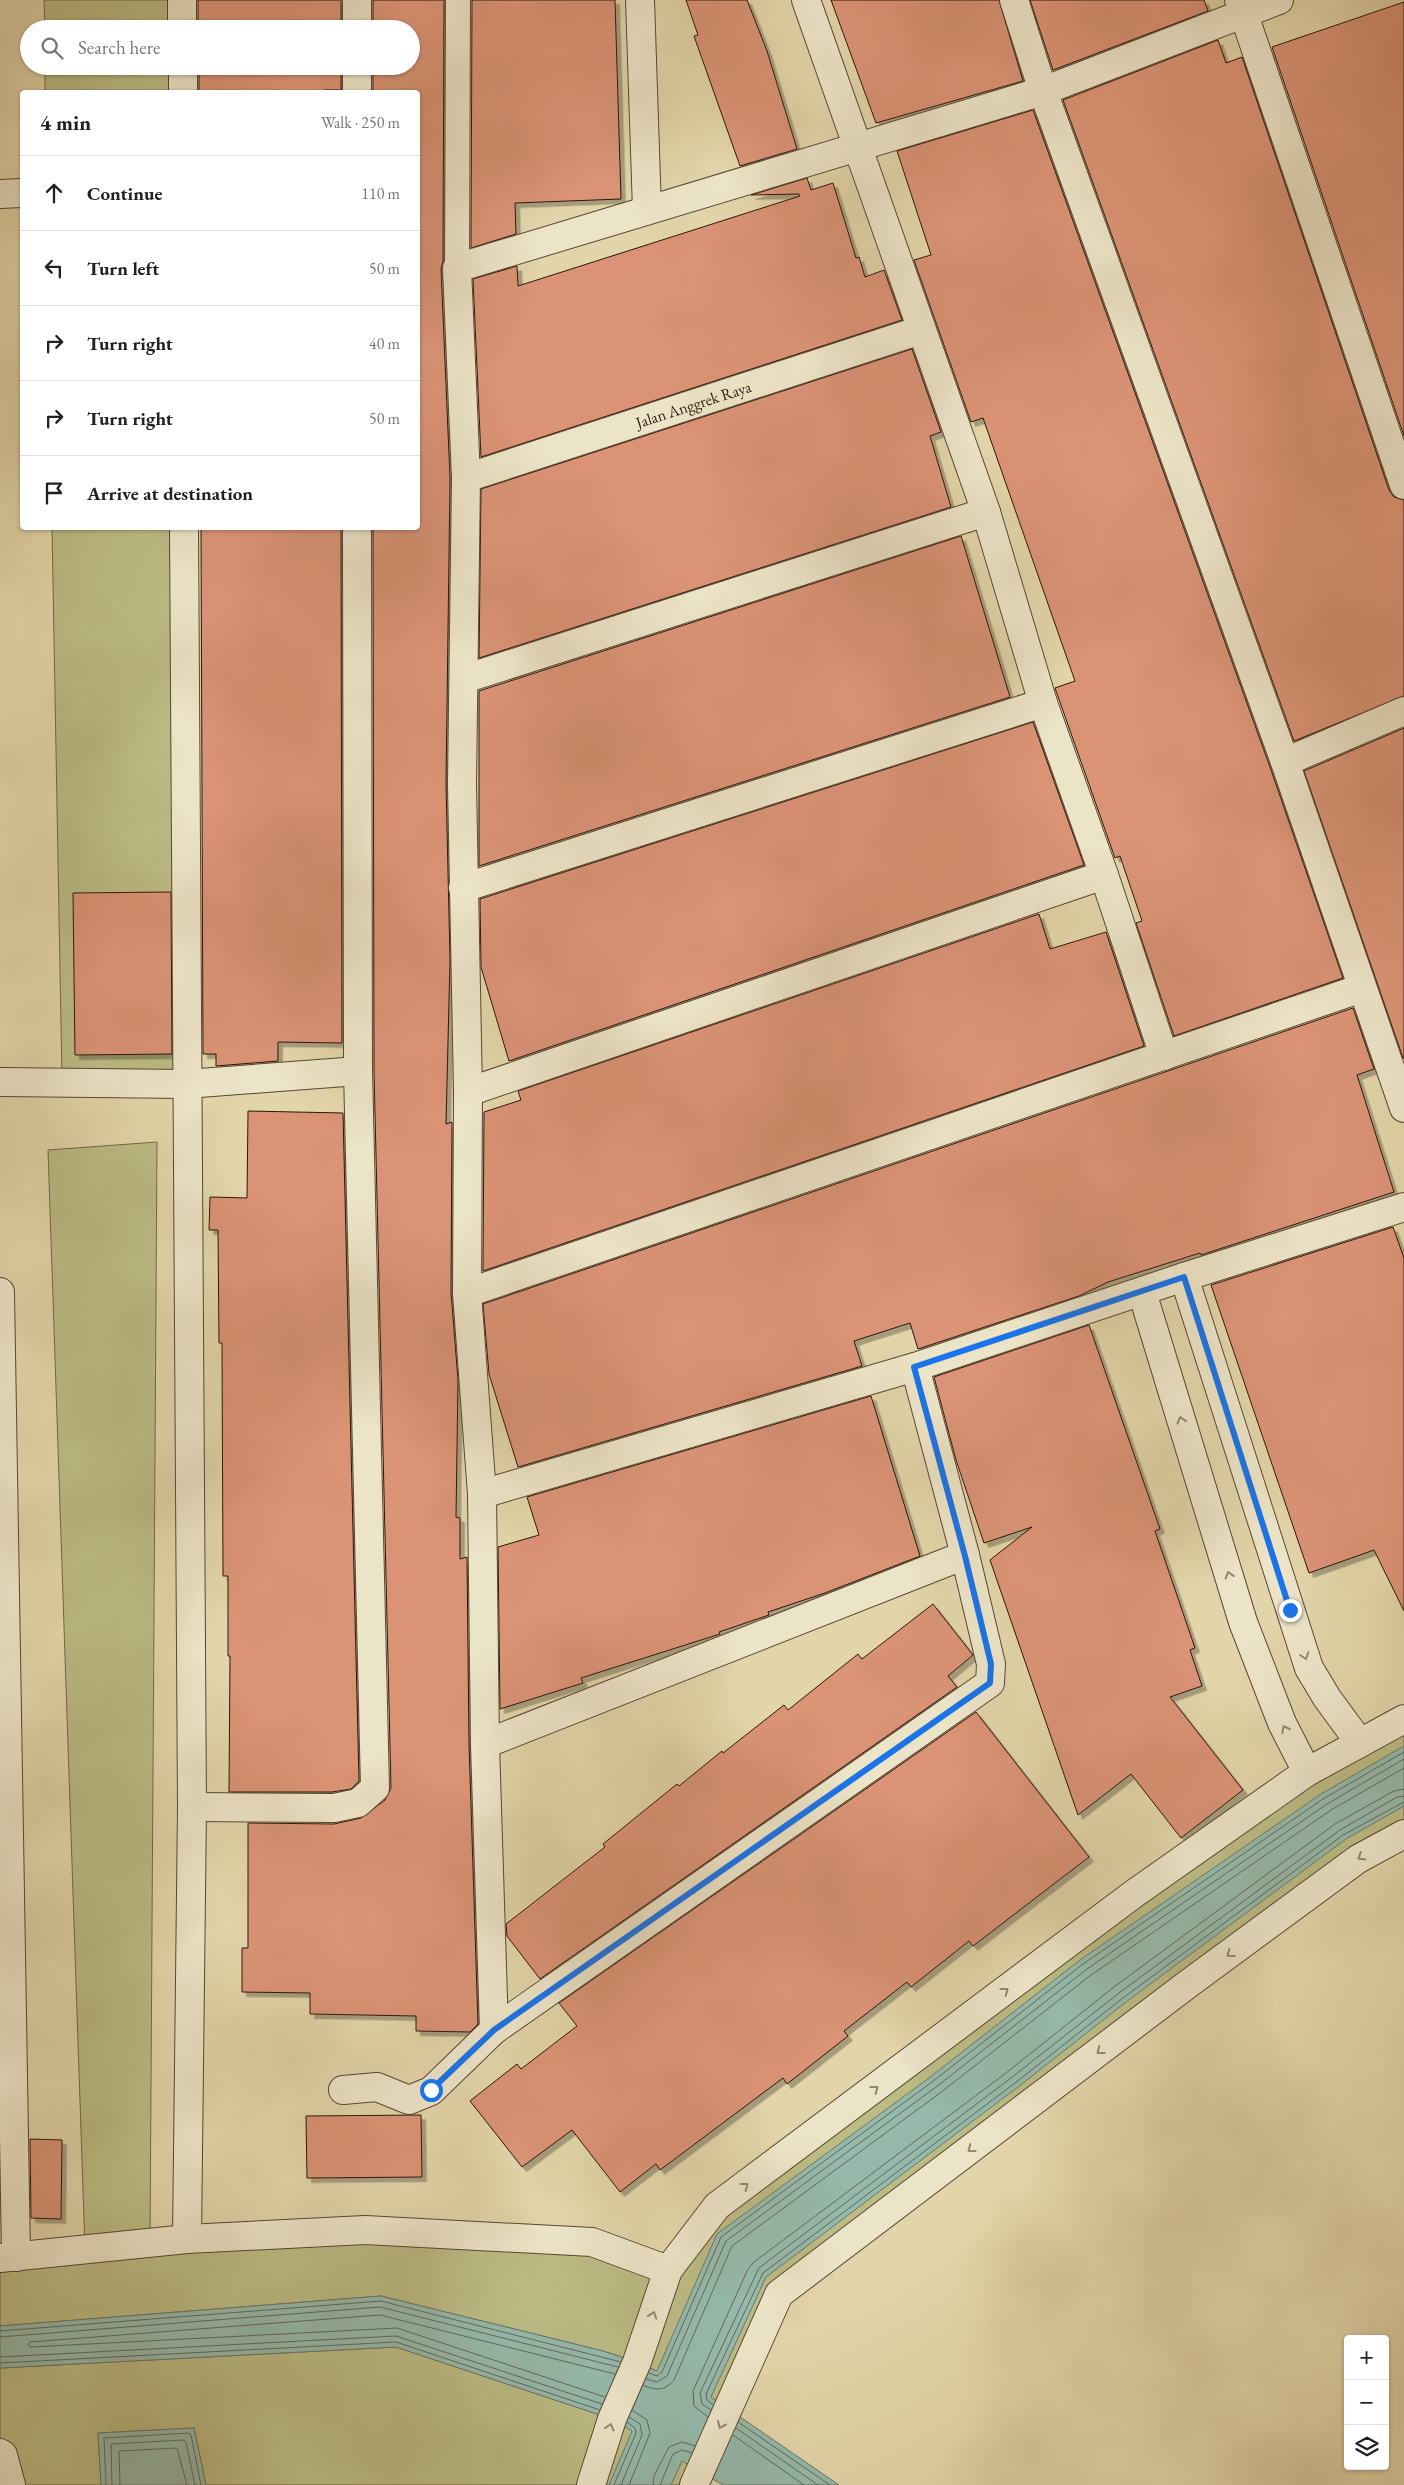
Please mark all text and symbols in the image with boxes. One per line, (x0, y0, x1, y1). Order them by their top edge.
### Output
search box (20, 20, 420, 75)
icon: search (38, 34, 66, 62)
text: Search here (78, 35, 160, 60)
text: 4 min (40, 109, 91, 136)
text: Walk · 250 m (321, 112, 400, 133)
icon: ahead (40, 179, 68, 207)
text: Continue (87, 181, 162, 206)
text: 110 m (361, 183, 400, 204)
icon: left (40, 254, 68, 282)
text: Turn left (87, 256, 159, 281)
text: 50 m (369, 258, 400, 279)
icon: right (40, 329, 68, 357)
text: Turn right (87, 331, 173, 356)
text: 40 m (369, 333, 400, 354)
street label: Jalan Anggrek Raya (631, 376, 754, 434)
icon: right (40, 404, 68, 432)
text: Turn right (87, 406, 173, 431)
text: 50 m (369, 408, 400, 429)
icon: arrive (40, 479, 68, 507)
text: Arrive at destination (87, 481, 253, 506)
one-way arrow (1177, 1416, 1187, 1425)
one-way arrow (1224, 1572, 1234, 1580)
route end (1279, 1599, 1302, 1622)
one-way arrow (1299, 1651, 1309, 1660)
one-way arrow (1280, 1725, 1291, 1734)
one-way arrow (1358, 1851, 1367, 1861)
one-way arrow (1227, 1948, 1236, 1957)
one-way arrow (999, 1988, 1009, 1997)
one-way arrow (1097, 2045, 1106, 2053)
route start (420, 2079, 443, 2102)
one-way arrow (869, 2086, 878, 2094)
one-way arrow (967, 2143, 976, 2152)
one-way arrow (739, 2183, 749, 2192)
one-way arrow (647, 2312, 657, 2320)
map controls (1344, 2335, 1389, 2470)
button: + (1344, 2335, 1389, 2380)
button: − (1344, 2380, 1389, 2425)
one-way arrow (717, 2420, 728, 2429)
one-way arrow (604, 2423, 614, 2431)
button: layers (1344, 2425, 1389, 2470)

